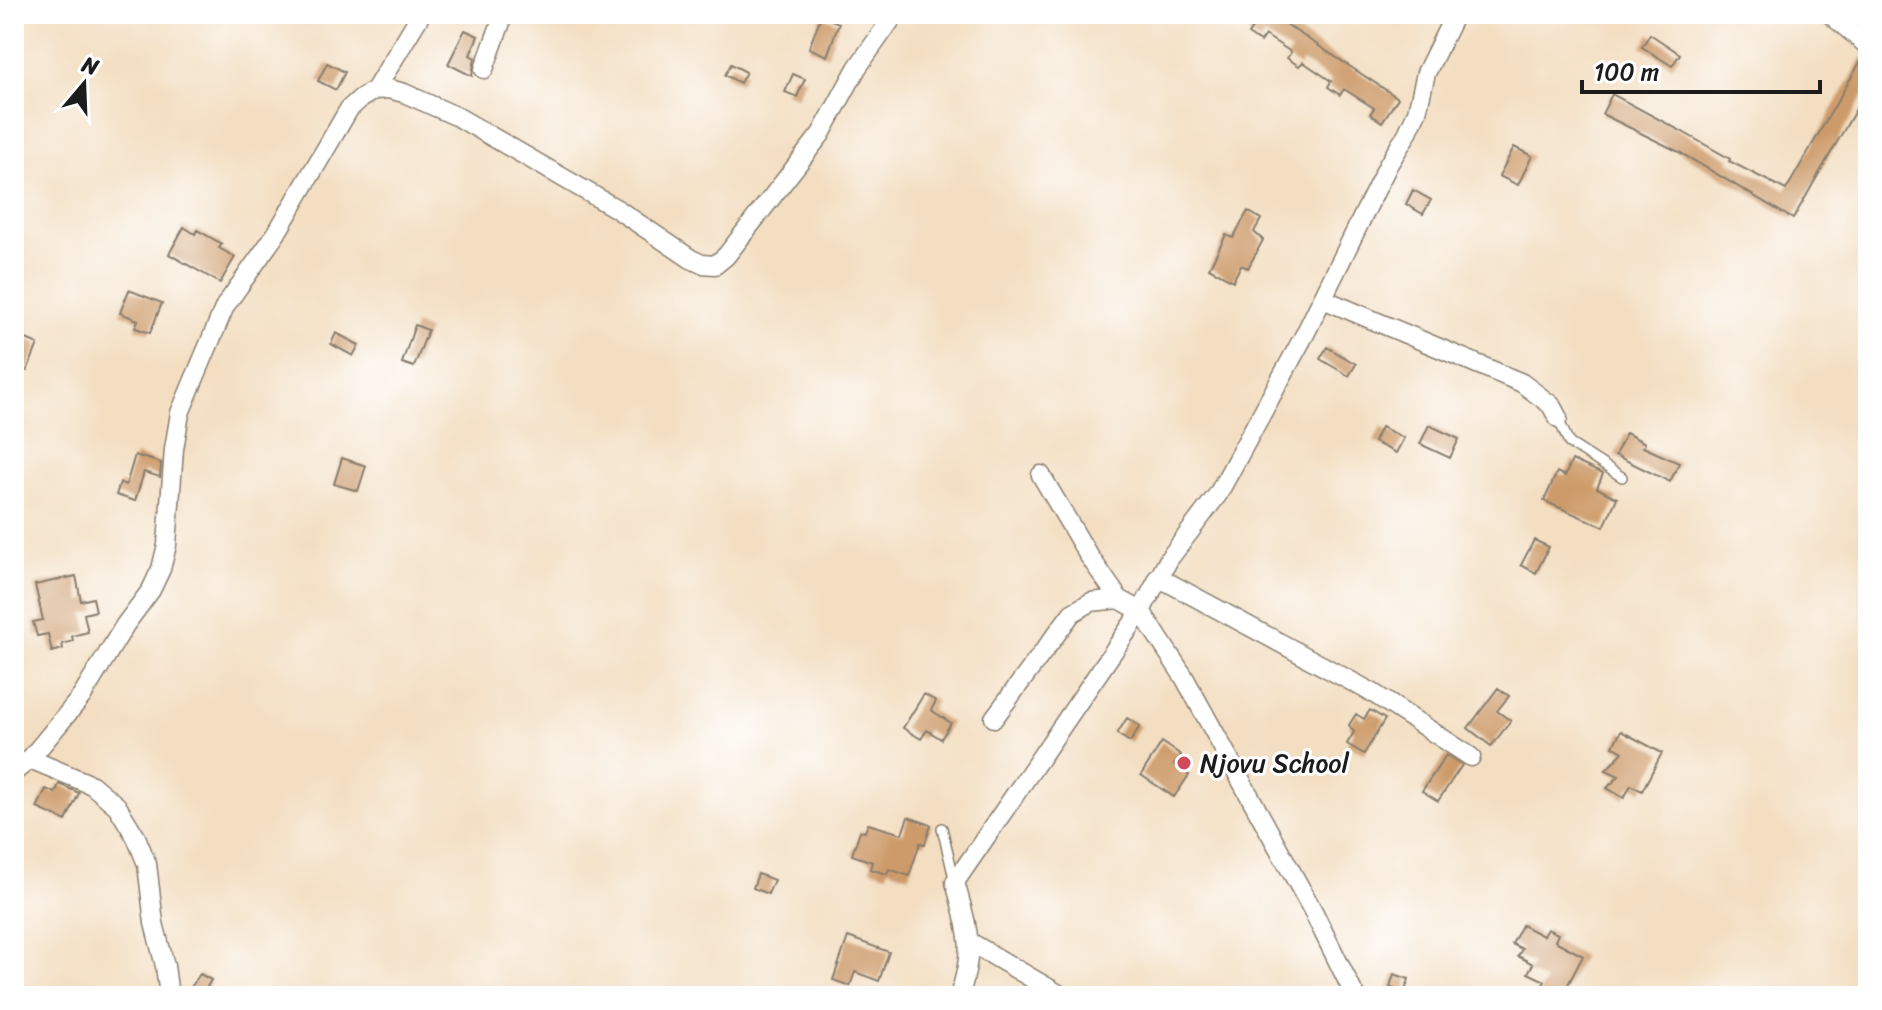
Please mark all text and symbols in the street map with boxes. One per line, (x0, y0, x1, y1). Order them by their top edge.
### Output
north arrow (44, 44, 124, 124)
text: N (76, 44, 105, 87)
scale bar (1582, 44, 1820, 94)
text: 100 m (1594, 51, 1659, 93)
place label: Njovu School (1200, 740, 1349, 786)
marker: Njovu School (1175, 754, 1193, 772)

